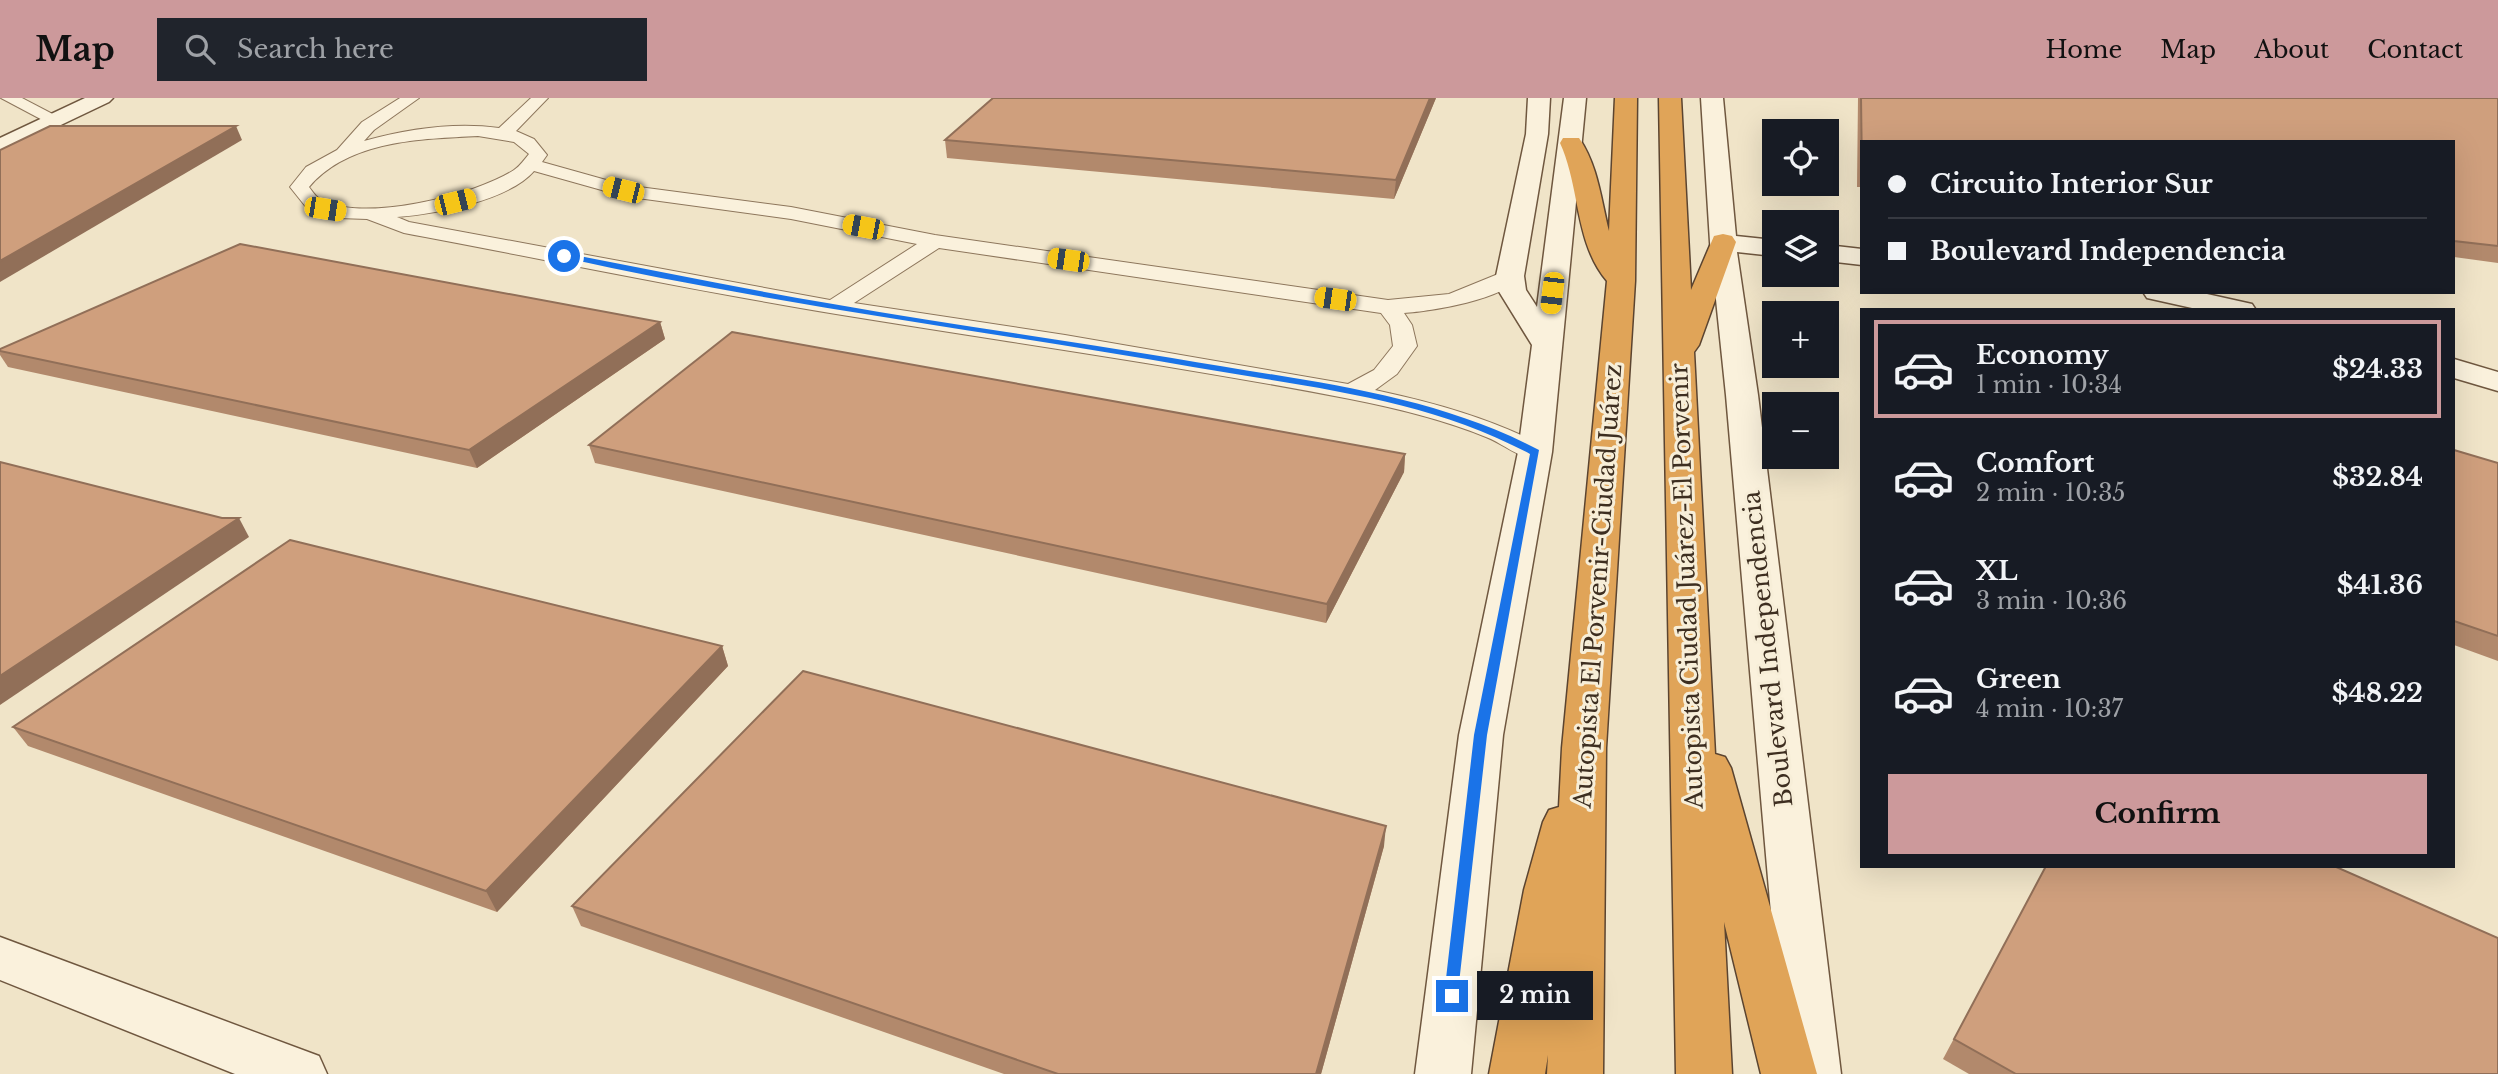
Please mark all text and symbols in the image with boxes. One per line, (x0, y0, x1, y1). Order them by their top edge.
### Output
search box (157, 18, 647, 81)
text: Map (35, 29, 115, 70)
icon: search (181, 30, 219, 68)
text: Search here (237, 33, 394, 65)
text: Home (2046, 35, 2122, 64)
text: Map (2160, 35, 2216, 64)
text: About (2254, 35, 2329, 64)
text: Contact (2367, 35, 2463, 64)
map controls (1762, 119, 1839, 469)
button: locate (1762, 119, 1839, 196)
text: Circuito Interior Sur (1930, 168, 2213, 200)
car (601, 175, 646, 205)
car (433, 187, 478, 217)
car (303, 195, 348, 223)
button: layers (1762, 210, 1839, 287)
car (841, 213, 886, 241)
text: Boulevard Independencia (1930, 235, 2286, 267)
route start (548, 240, 580, 272)
car (1046, 247, 1091, 273)
car (1540, 271, 1565, 315)
car (1313, 286, 1358, 312)
button: + (1762, 301, 1839, 378)
icon: car (1892, 338, 1955, 401)
text: Economy (1976, 339, 2109, 371)
text: $24.33 (2332, 353, 2423, 385)
street label: Autopista Ciudad Juárez-El Porvenir (1664, 362, 1709, 810)
street label: Autopista El Porvenir-Ciudad Juárez (1567, 363, 1628, 810)
text: 1 min · 10:34 (1976, 371, 2122, 399)
button: − (1762, 392, 1839, 469)
icon: car (1892, 446, 1955, 509)
text: Comfort (1976, 447, 2094, 479)
text: $32.84 (2332, 461, 2423, 493)
text: 2 min · 10:35 (1976, 479, 2125, 507)
street label: Boulevard Independencia (1736, 489, 1799, 808)
icon: car (1892, 554, 1955, 617)
text: XL (1976, 555, 2018, 587)
text: $41.36 (2337, 569, 2423, 601)
text: 3 min · 10:36 (1976, 587, 2127, 615)
icon: car (1892, 662, 1955, 725)
text: Green (1976, 663, 2061, 695)
text: $48.22 (2332, 677, 2423, 709)
text: 4 min · 10:37 (1976, 695, 2123, 723)
button: Confirm (1888, 774, 2427, 854)
callout: 2 min (1476, 972, 1592, 1020)
route end (1436, 980, 1468, 1012)
text: 2 min (1499, 981, 1571, 1009)

